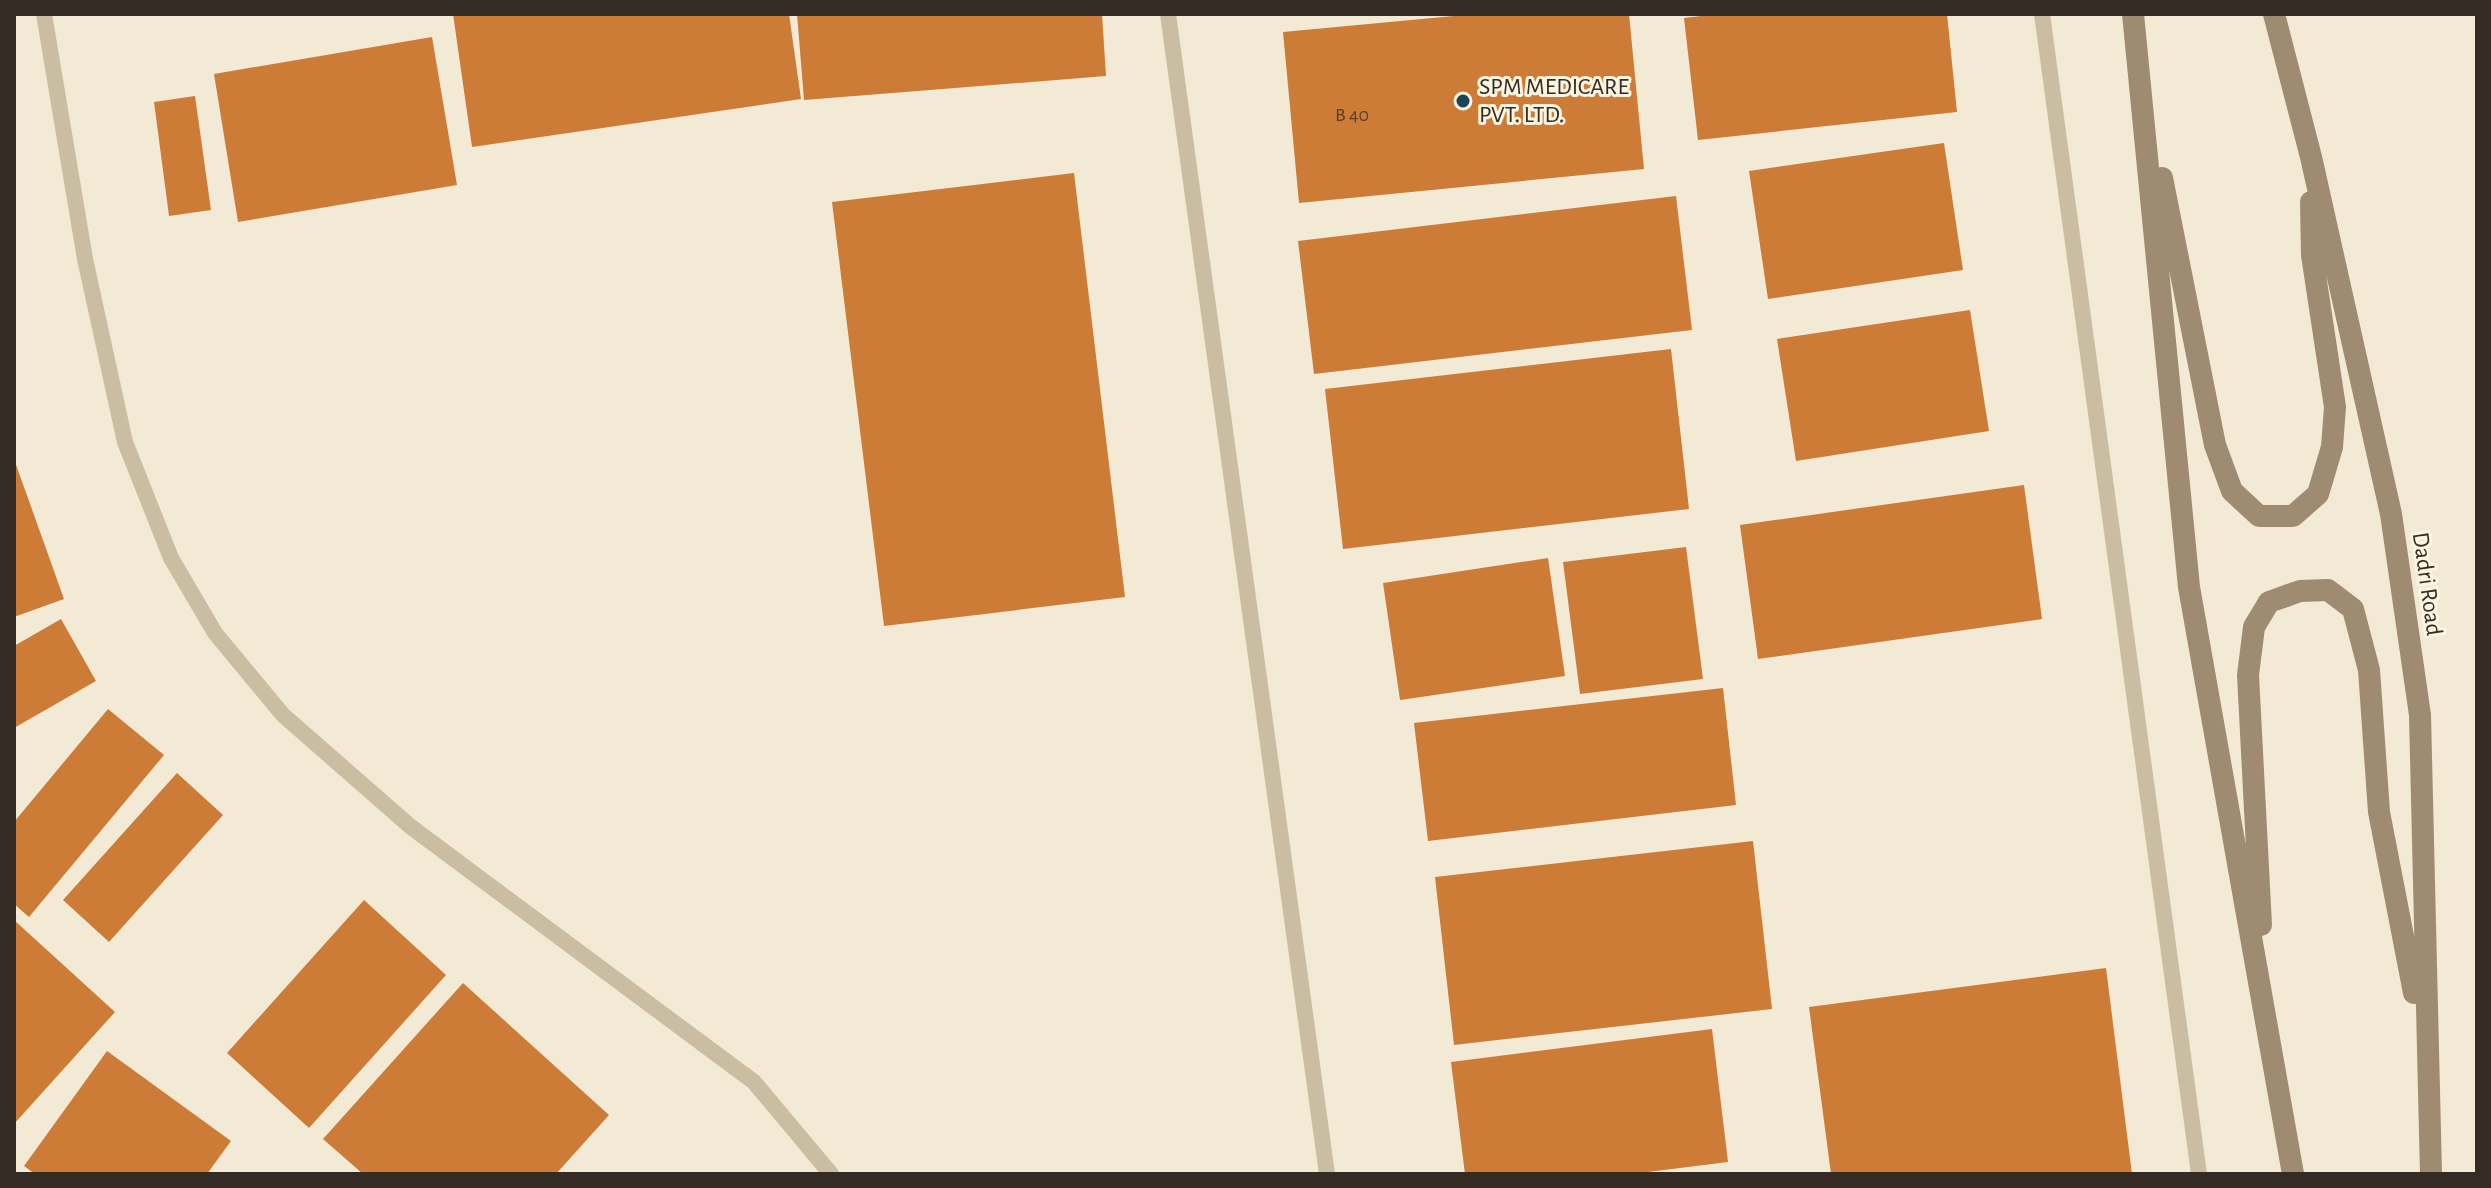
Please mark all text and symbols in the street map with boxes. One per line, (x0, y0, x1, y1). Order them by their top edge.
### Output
place label: SPM MEDICARE PVT. LTD. (1479, 75, 1629, 127)
marker: SPM MEDICARE PVT. LTD. (1454, 92, 1472, 110)
house number: B 40 (1335, 105, 1369, 125)
street label: Dadri Road (2408, 531, 2446, 637)

